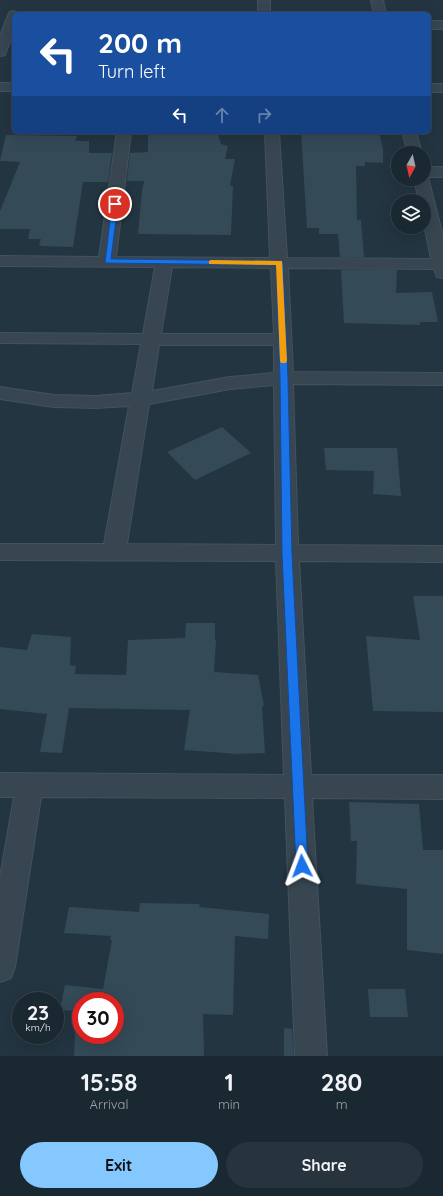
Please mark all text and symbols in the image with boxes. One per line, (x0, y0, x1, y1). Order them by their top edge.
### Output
text: 200 m (98, 25, 182, 60)
icon: left (32, 28, 84, 80)
text: Turn left (98, 60, 166, 83)
icon: left (169, 104, 191, 126)
icon: ahead (211, 104, 233, 126)
icon: right (253, 104, 275, 126)
north arrow (391, 146, 431, 186)
map controls (391, 146, 431, 234)
pin (98, 187, 132, 221)
icon: arrive (104, 193, 126, 215)
button: layers (391, 194, 431, 234)
position arrow (281, 845, 323, 887)
speed limit sign: 30 (72, 992, 124, 1044)
text: 23 (27, 1000, 49, 1025)
text: km/h (25, 1021, 51, 1034)
text: 15:58 (81, 1067, 137, 1097)
text: 1 (224, 1067, 234, 1097)
text: 280 (321, 1067, 362, 1097)
text: Arrival (90, 1096, 128, 1112)
text: min (218, 1096, 240, 1112)
text: m (336, 1096, 347, 1112)
button: Exit (20, 1142, 218, 1188)
button: Share (226, 1142, 423, 1188)

